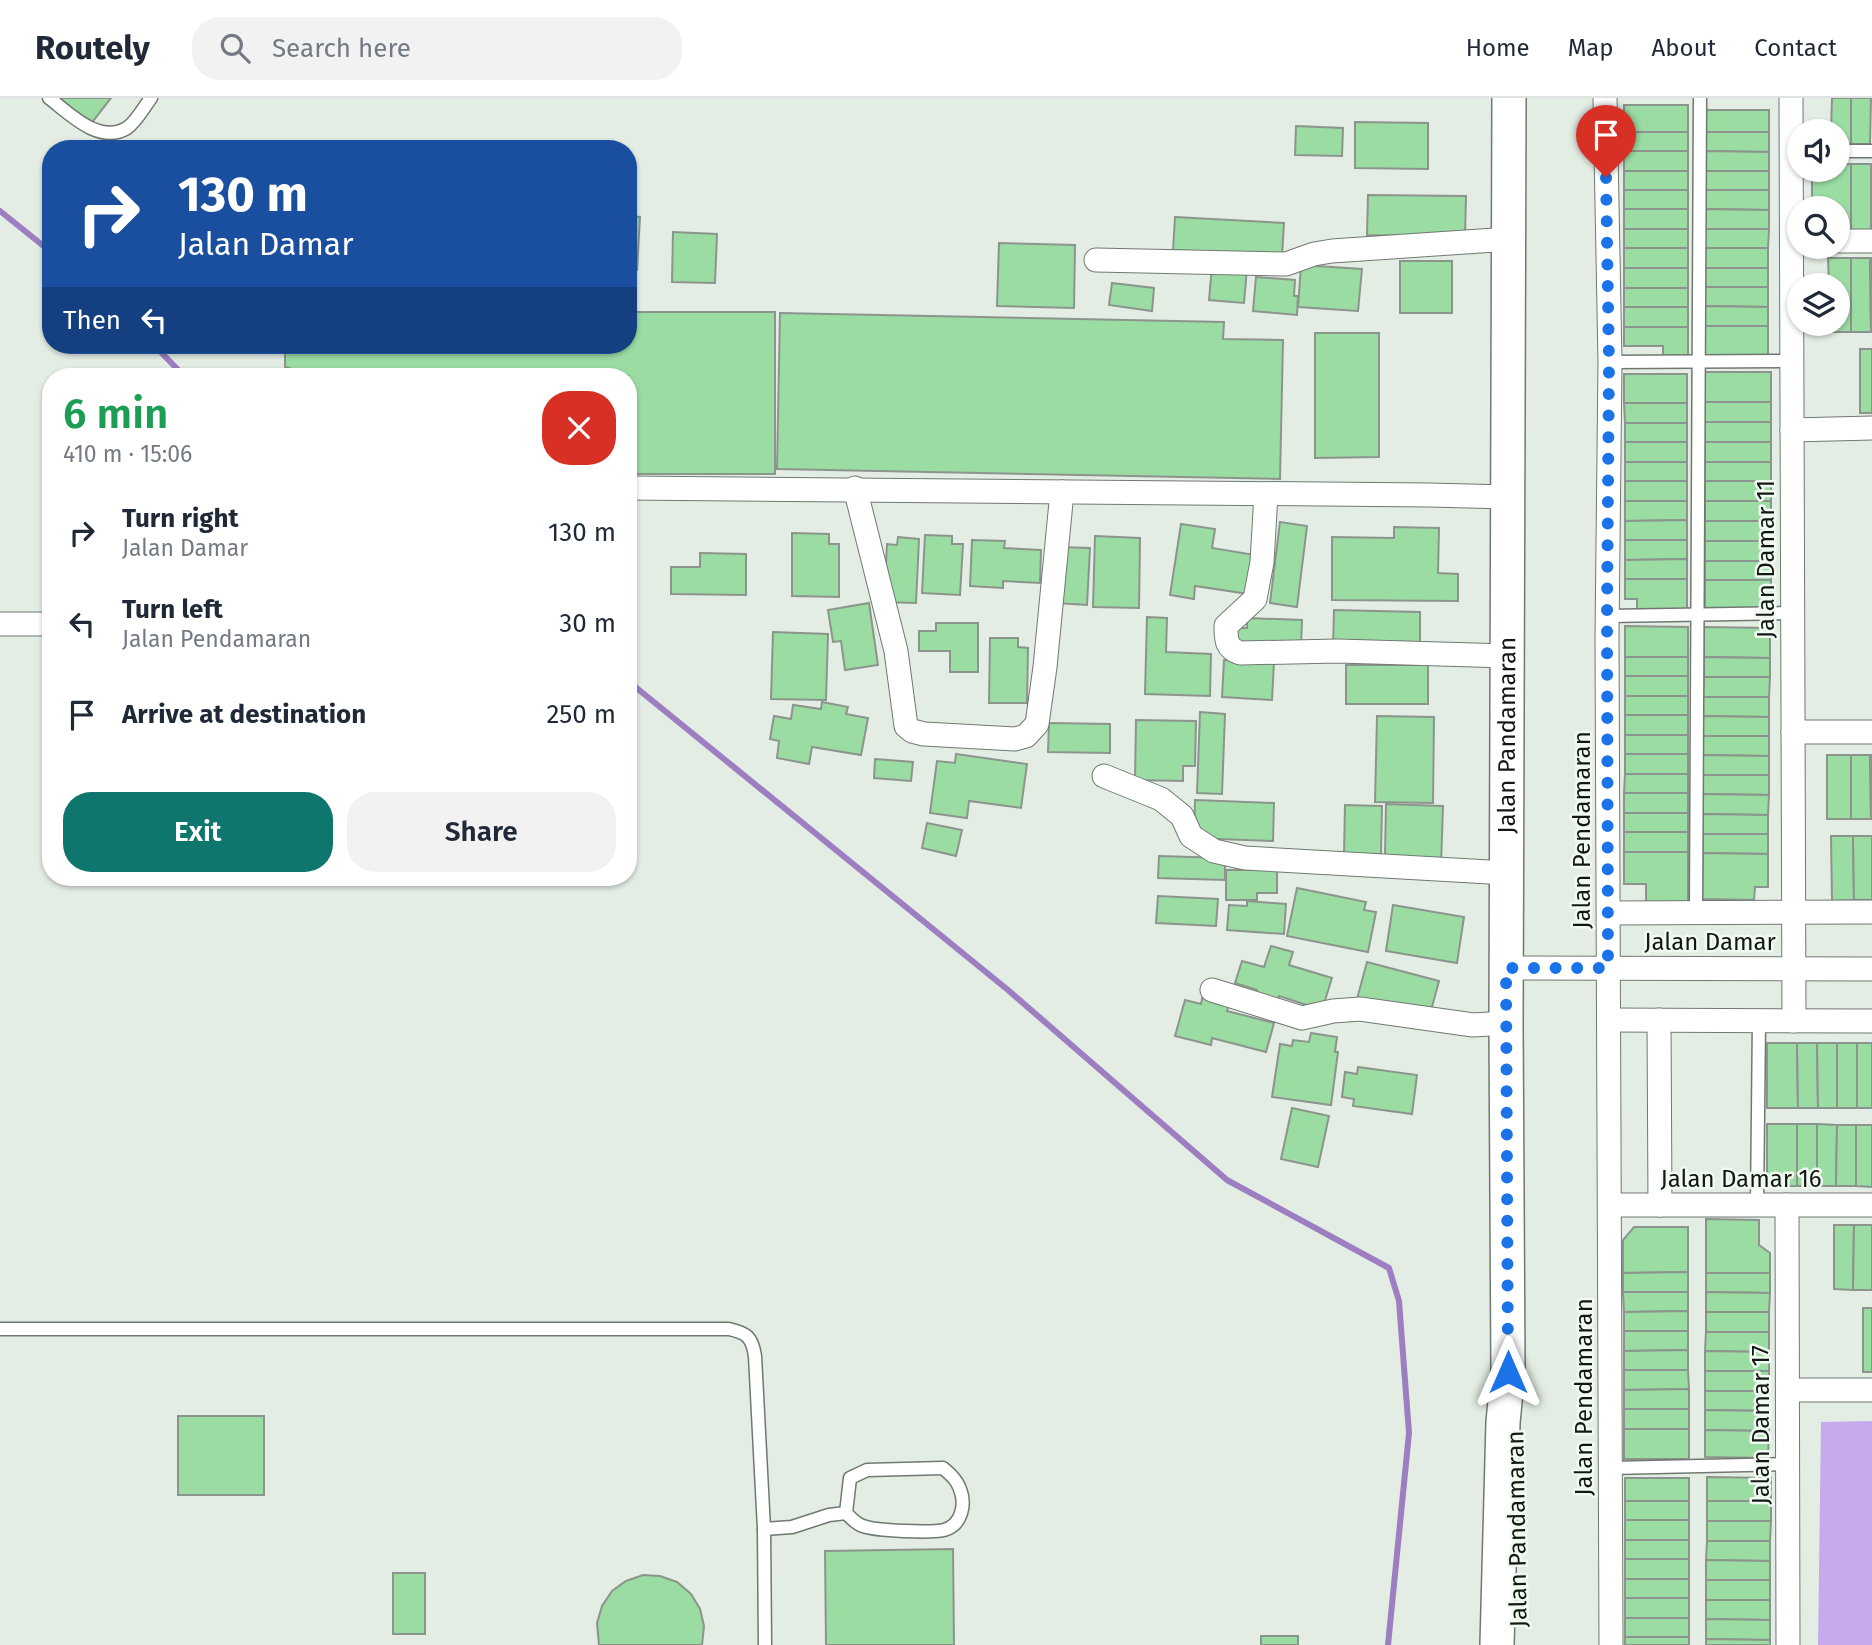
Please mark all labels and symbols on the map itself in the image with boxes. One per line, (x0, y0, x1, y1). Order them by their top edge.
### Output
pin (1576, 105, 1636, 177)
street label: Jalan Damar 11 (1752, 480, 1780, 638)
street label: Jalan Pandamaran (1493, 637, 1521, 834)
street label: Jalan Pendamaran (1568, 731, 1596, 929)
street label: Jalan Damar (1644, 928, 1777, 956)
street label: Jalan Damar 16 (1660, 1165, 1822, 1193)
street label: Jalan Pendamaran (1570, 1298, 1598, 1496)
position arrow (1471, 1335, 1545, 1409)
street label: Jalan Damar 17 (1747, 1345, 1775, 1505)
street label: Jalan Pandamaran (1501, 1430, 1533, 1628)

